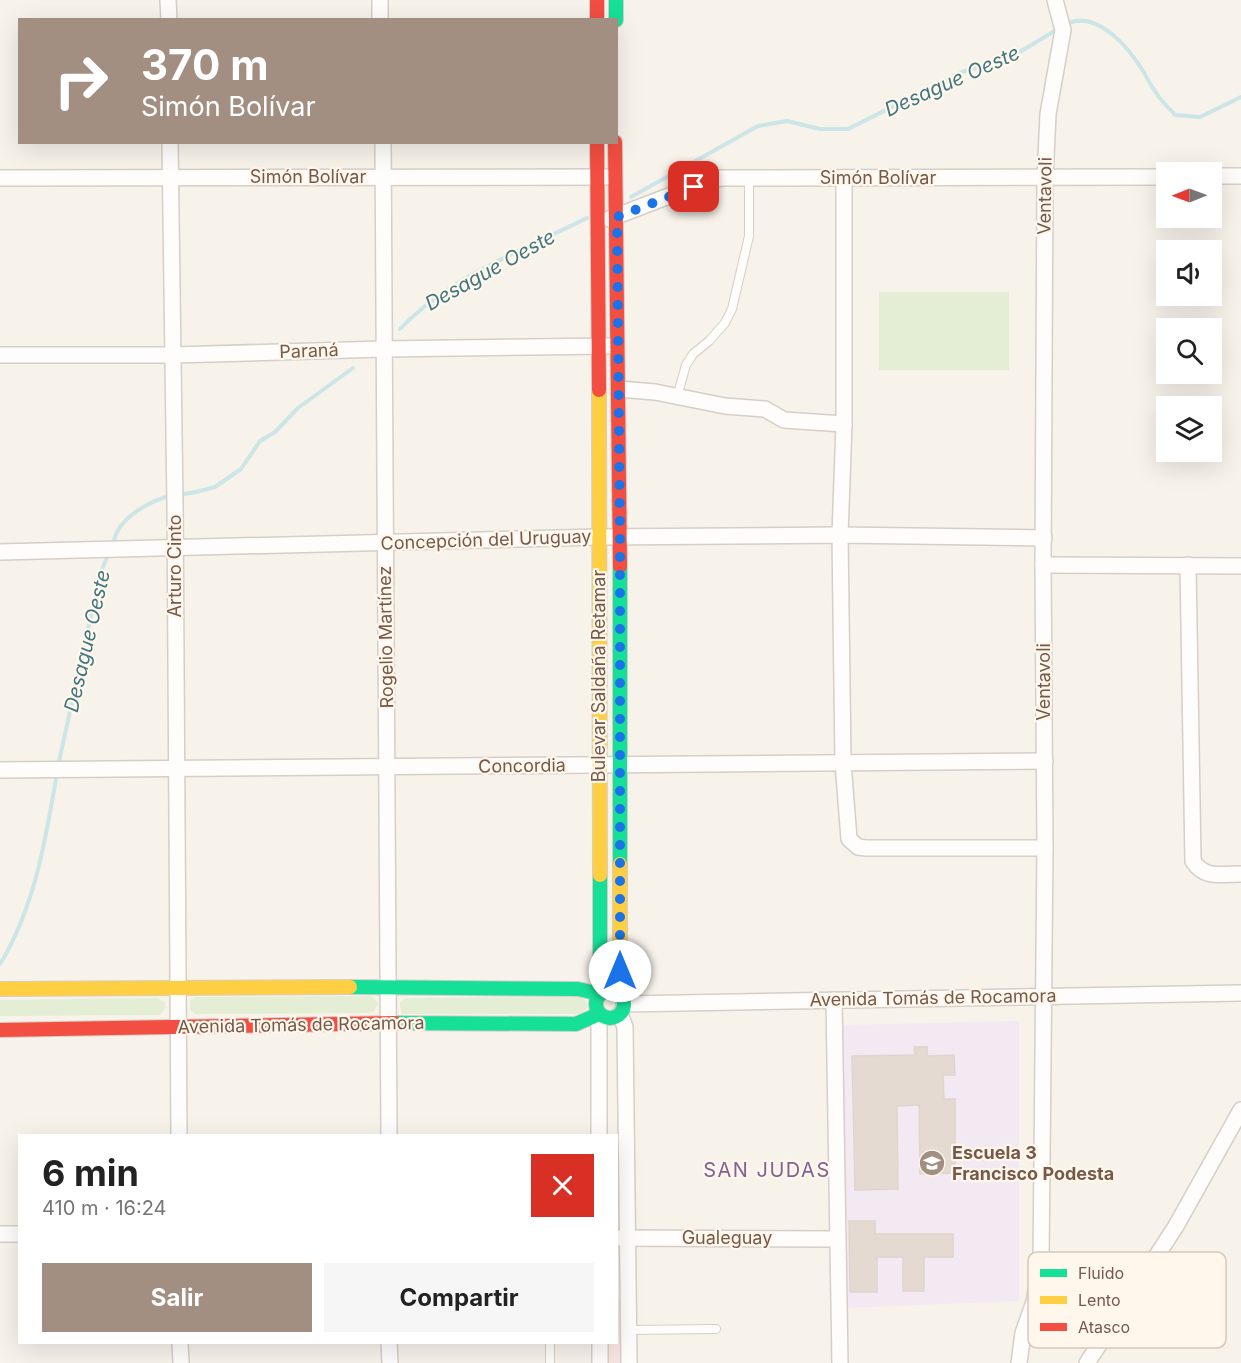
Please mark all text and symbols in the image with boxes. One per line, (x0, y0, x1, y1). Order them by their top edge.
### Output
text: 370 m (141, 39, 268, 90)
water label: Desague Oeste (881, 41, 1023, 121)
icon: right (42, 42, 120, 120)
text: Simón Bolívar (141, 90, 316, 123)
street label: Ventavoli (1033, 157, 1056, 235)
pin (668, 161, 719, 212)
north arrow (1156, 162, 1222, 228)
map controls (1156, 162, 1222, 462)
street label: Simón Bolívar (250, 166, 366, 187)
street label: Simón Bolívar (820, 167, 936, 188)
icon: arrive (677, 170, 710, 203)
water label: Desague Oeste (421, 224, 559, 316)
button: sound (1156, 240, 1222, 306)
button: search (1156, 318, 1222, 384)
street label: Paraná (279, 339, 339, 362)
button: layers (1156, 396, 1222, 462)
street label: Arturo Cinto (164, 515, 185, 618)
street label: Concepción del Uruguay (380, 525, 592, 554)
street label: Rogelio Martínez (374, 565, 397, 709)
water label: Desague Oeste (59, 568, 115, 714)
street label: Bulevar Saldaña Retamar (588, 570, 609, 782)
street label: Ventavoli (1033, 643, 1054, 721)
street label: Concordia (478, 754, 566, 777)
position arrow (588, 939, 652, 1003)
street label: Avenida Tomás de Rocamora (809, 985, 1057, 1010)
street label: Avenida Tomás de Rocamora (177, 1012, 425, 1037)
place label: Escuela 3 Francisco Podesta (952, 1142, 1114, 1184)
school or university icon: Escuela 3 Francisco Podesta (917, 1148, 947, 1178)
text: 6 min (42, 1151, 139, 1195)
button: close (531, 1154, 594, 1217)
district label: SAN JUDAS (703, 1158, 831, 1182)
text: 410 m · 16:24 (42, 1196, 167, 1220)
street label: Gualeguay (682, 1227, 772, 1248)
legend (1028, 1252, 1226, 1348)
button: Salir (42, 1263, 312, 1332)
button: Compartir (324, 1263, 594, 1332)
text: Fluido (1078, 1263, 1124, 1283)
text: Lento (1078, 1290, 1121, 1310)
text: Atasco (1078, 1317, 1130, 1337)

